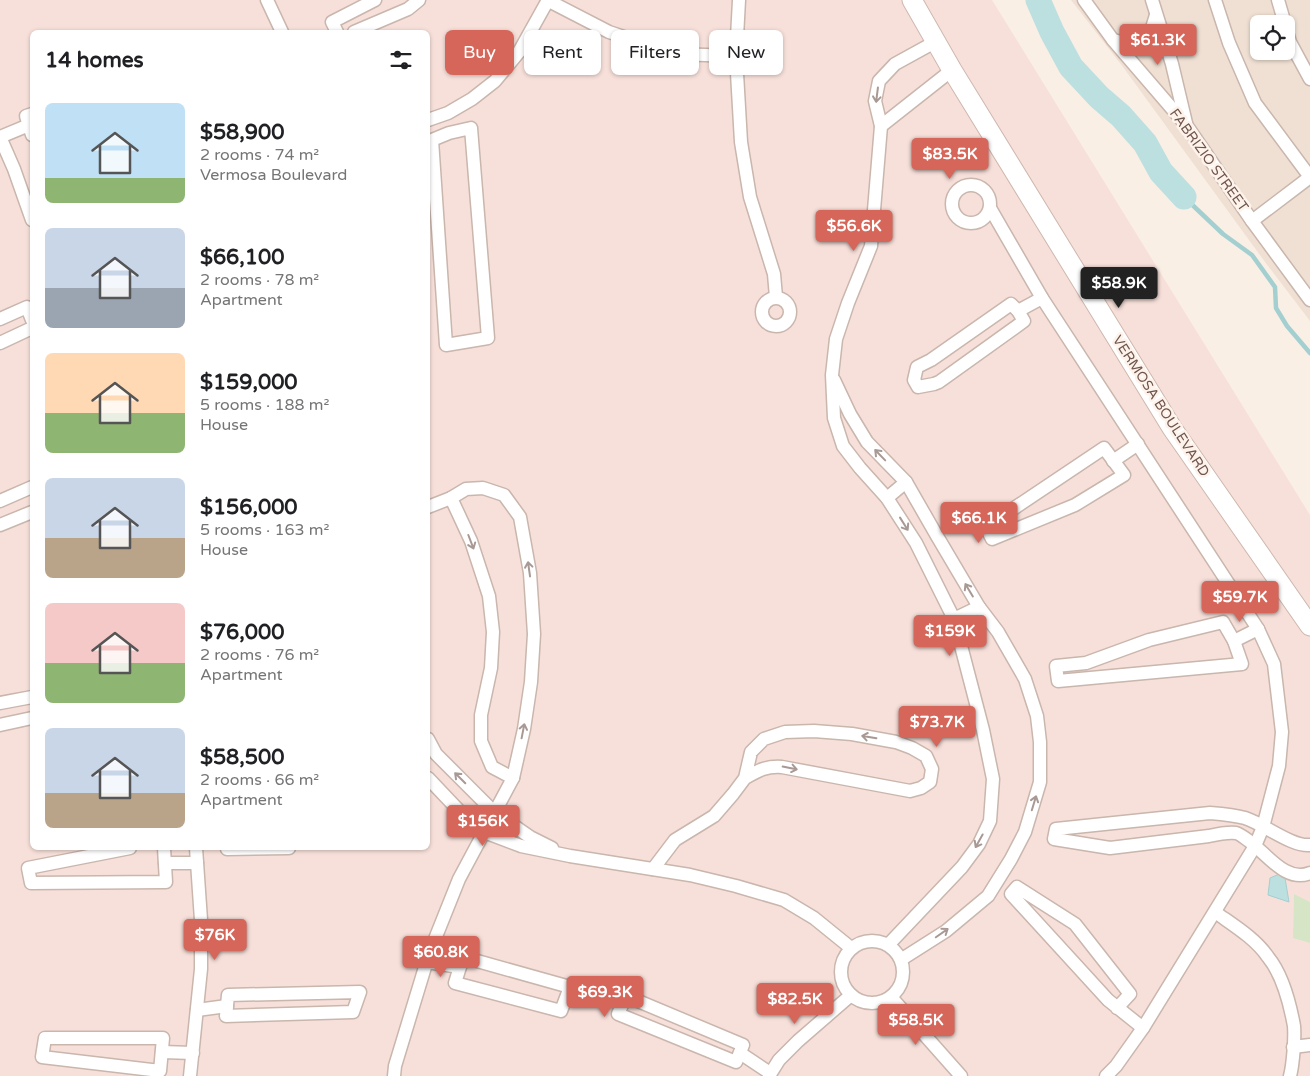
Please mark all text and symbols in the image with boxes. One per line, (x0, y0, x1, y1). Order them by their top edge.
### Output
map controls (1250, 15, 1295, 60)
button: locate (1250, 15, 1295, 60)
pin: $61.3K (1117, 23, 1199, 66)
chip: Buy (445, 30, 514, 75)
chip: Rent (524, 30, 601, 75)
chip: Filters (611, 30, 699, 75)
chip: New (709, 30, 783, 75)
text: $61.3K (1131, 30, 1185, 50)
icon: filters (387, 46, 415, 74)
text: 14 homes (45, 48, 144, 73)
one-way arrow (872, 87, 882, 103)
street label: FABRIZIO STREET (1166, 105, 1252, 215)
text: $58,900 (200, 120, 284, 145)
icon: home (85, 123, 145, 183)
pin: $83.5K (909, 138, 991, 180)
text: $83.5K (923, 144, 977, 164)
text: 2 rooms · 74 m² (200, 145, 319, 165)
text: Vermosa Boulevard (200, 165, 347, 185)
pin: $56.6K (813, 210, 895, 252)
text: $56.6K (827, 216, 881, 236)
text: $66,100 (200, 245, 284, 270)
icon: home (85, 248, 145, 308)
pin: $58.9K (1078, 266, 1160, 309)
text: 2 rooms · 78 m² (200, 270, 319, 290)
text: $58.9K (1092, 273, 1146, 293)
text: Apartment (200, 290, 283, 310)
street label: VERMOSA BOULEVARD (1109, 332, 1213, 480)
text: $159,000 (200, 370, 298, 395)
icon: home (85, 373, 145, 433)
text: 5 rooms · 188 m² (200, 395, 329, 415)
text: House (200, 415, 248, 435)
one-way arrow (874, 449, 886, 462)
text: $156,000 (200, 495, 298, 520)
icon: home (85, 498, 145, 558)
pin: $66.1K (938, 502, 1020, 544)
text: $66.1K (952, 508, 1006, 528)
one-way arrow (899, 516, 909, 530)
text: 5 rooms · 163 m² (200, 520, 329, 540)
one-way arrow (467, 534, 476, 549)
text: House (200, 540, 248, 560)
one-way arrow (524, 561, 534, 577)
pin: $59.7K (1199, 580, 1281, 623)
one-way arrow (964, 583, 974, 597)
text: $59.7K (1213, 587, 1267, 607)
pin: $159K (915, 614, 985, 657)
text: $76,000 (200, 620, 284, 645)
text: $159K (925, 621, 975, 641)
icon: home (85, 623, 145, 683)
text: 2 rooms · 76 m² (200, 645, 319, 665)
text: Apartment (200, 665, 283, 685)
pin: $73.7K (896, 706, 978, 748)
text: $73.7K (910, 712, 964, 732)
one-way arrow (519, 723, 529, 739)
one-way arrow (861, 732, 877, 742)
text: $58,500 (200, 745, 284, 770)
icon: home (85, 748, 145, 808)
one-way arrow (782, 764, 798, 774)
text: 2 rooms · 66 m² (200, 770, 319, 790)
one-way arrow (454, 773, 466, 785)
text: Apartment (200, 790, 283, 810)
one-way arrow (1029, 796, 1039, 812)
pin: $156K (448, 804, 518, 847)
text: $156K (458, 811, 508, 831)
one-way arrow (974, 834, 984, 849)
pin: $76K (185, 918, 245, 961)
text: $76K (195, 925, 235, 945)
one-way arrow (935, 928, 949, 938)
pin: $60.8K (400, 936, 482, 978)
text: $60.8K (414, 942, 468, 962)
pin: $69.3K (564, 976, 646, 1018)
text: $69.3K (578, 982, 632, 1002)
pin: $82.5K (754, 982, 836, 1025)
text: $82.5K (768, 989, 822, 1009)
pin: $58.5K (875, 1004, 957, 1046)
text: $58.5K (889, 1010, 943, 1030)

